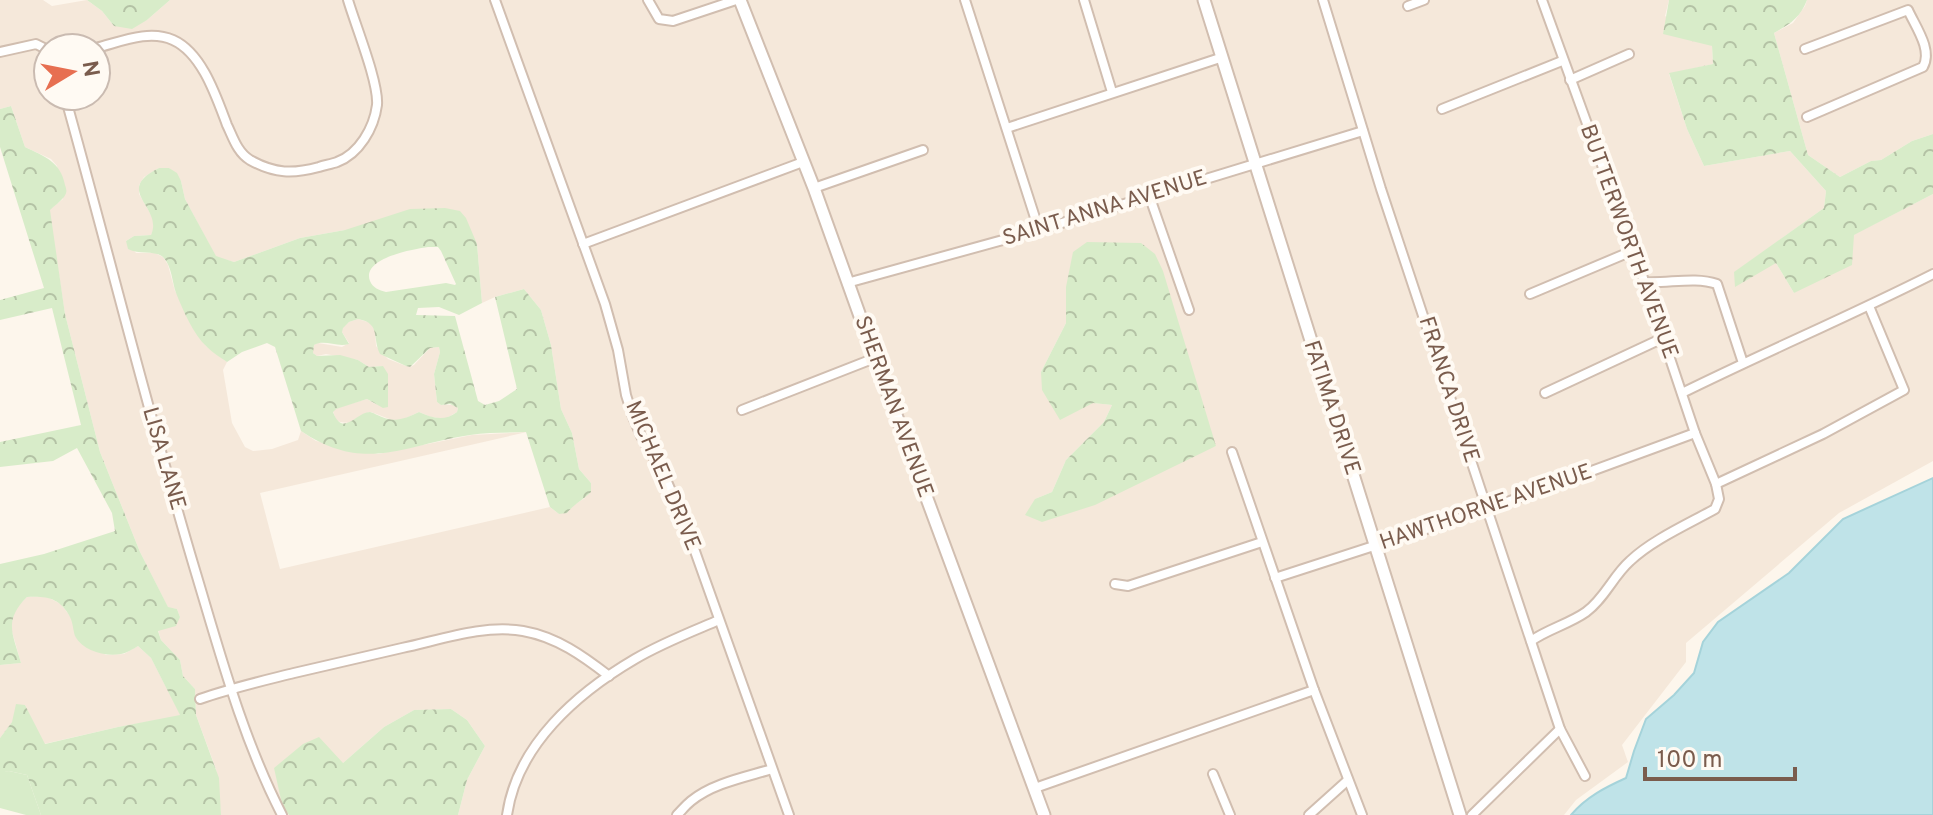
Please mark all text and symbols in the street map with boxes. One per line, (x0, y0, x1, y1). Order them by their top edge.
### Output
north arrow (32, 32, 112, 112)
text: N (75, 59, 104, 79)
street label: BUTTERWORTH AVENUE (1573, 121, 1683, 363)
street label: SAINT ANNA AVENUE (1000, 165, 1210, 253)
street label: SHERMAN AVENUE (848, 312, 938, 502)
street label: FRANCA DRIVE (1412, 313, 1484, 467)
street label: FATIMA DRIVE (1297, 337, 1365, 479)
street label: MICHAEL DRIVE (618, 397, 706, 555)
street label: LISA LANE (135, 404, 191, 514)
street label: HAWTHORNE AVENUE (1376, 459, 1596, 557)
scale bar (1645, 731, 1795, 781)
text: 100 m (1657, 746, 1723, 776)

